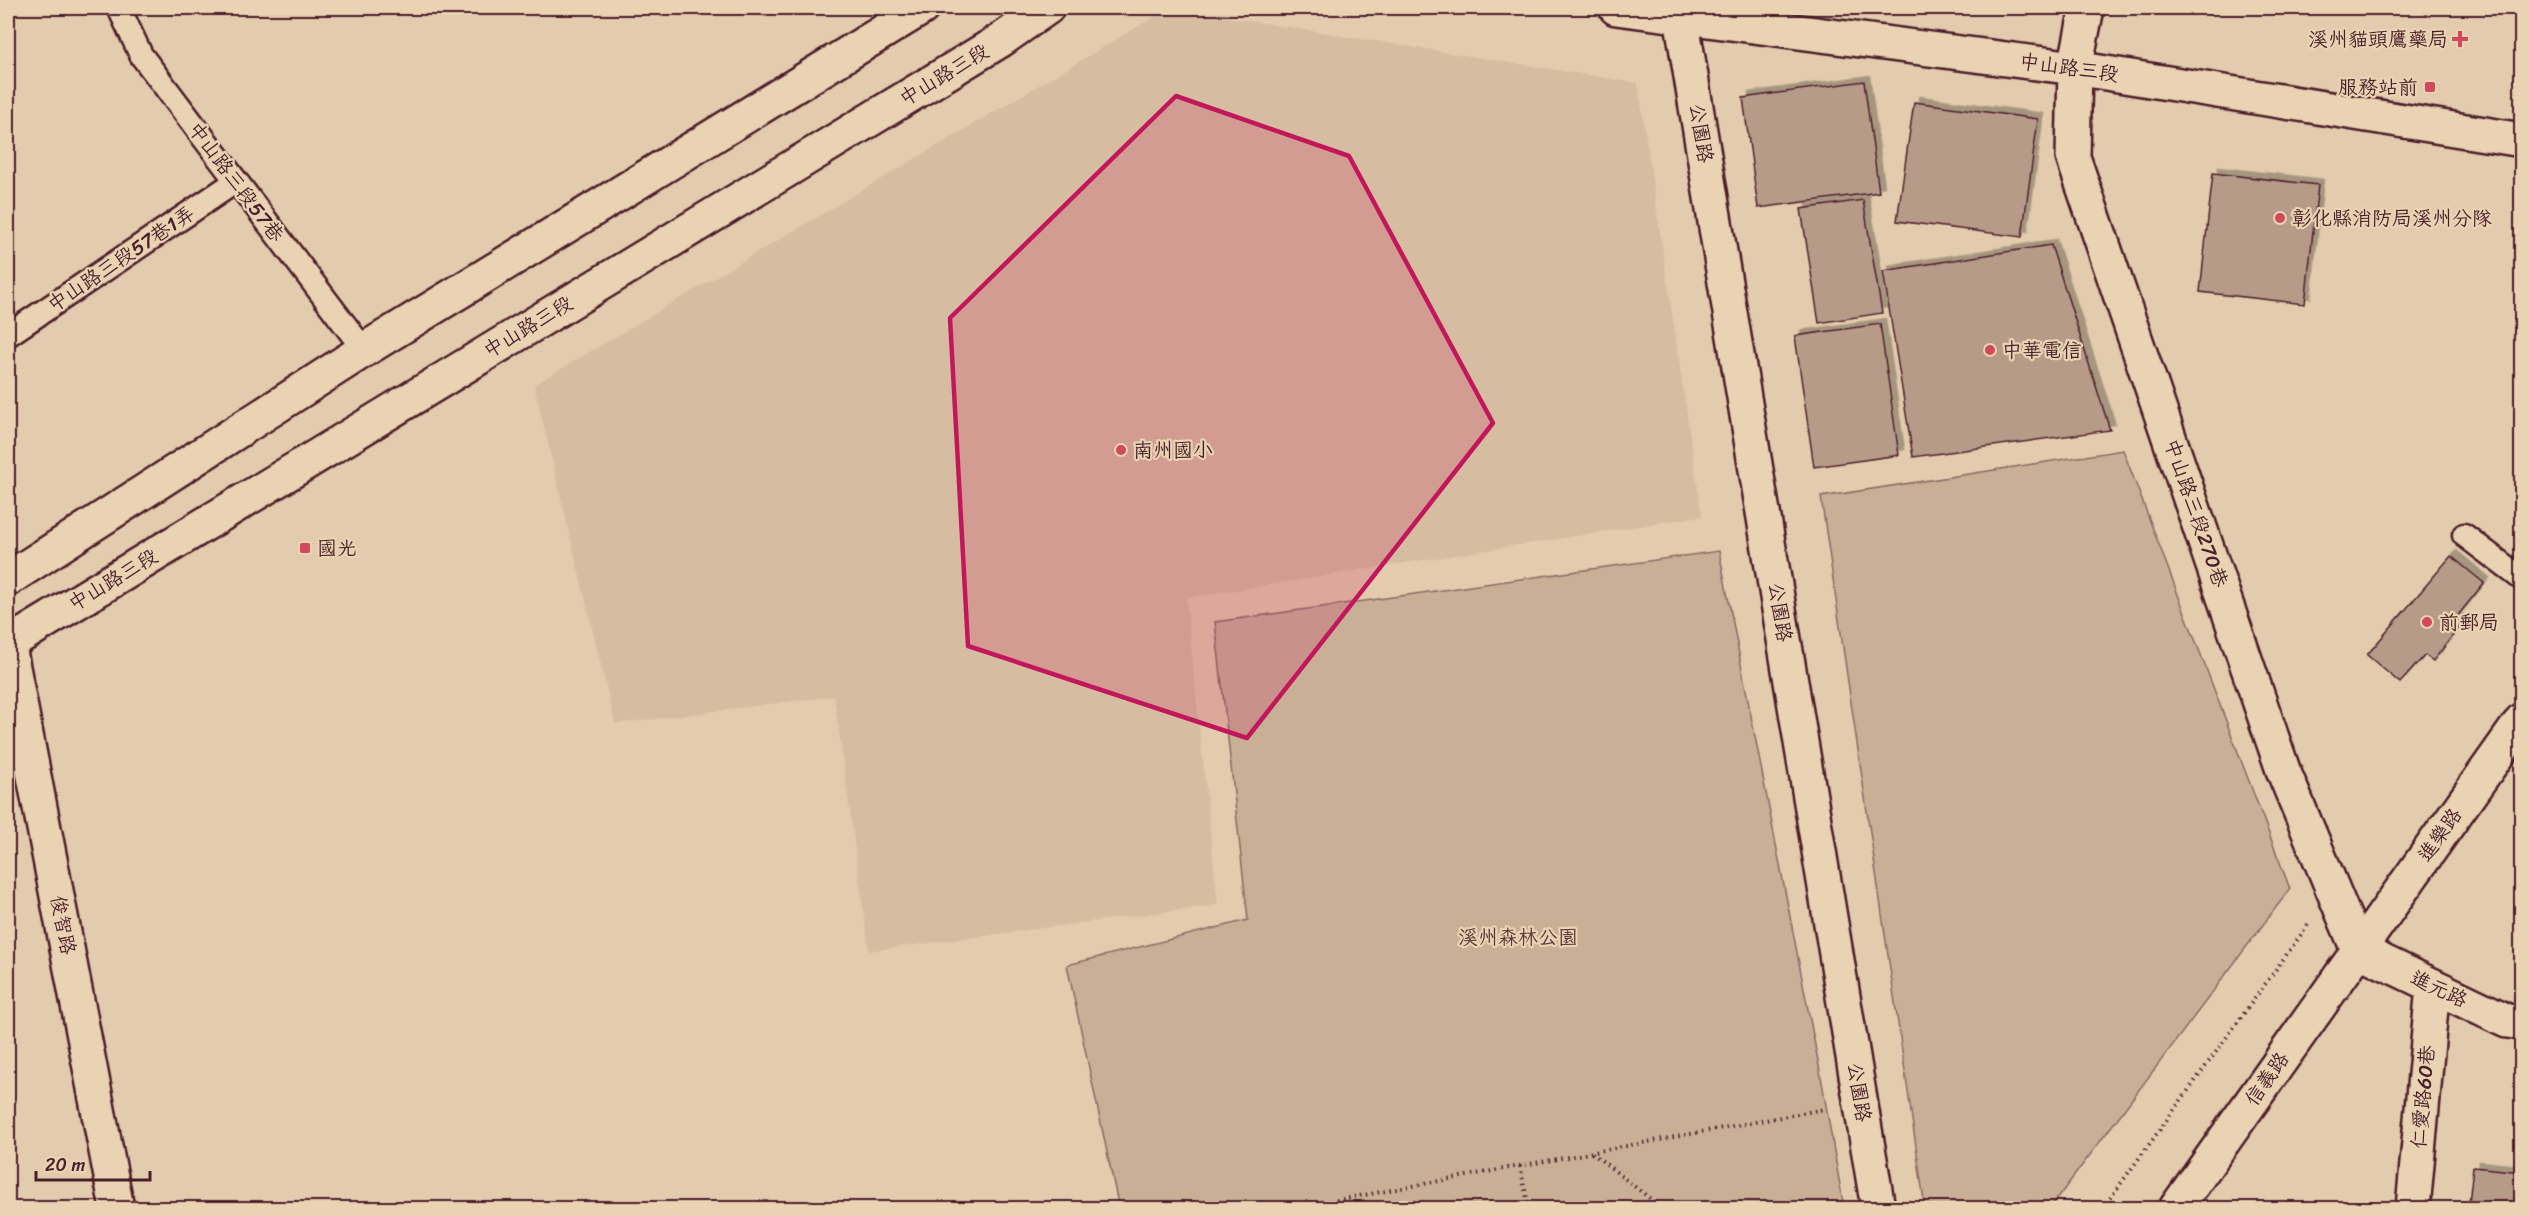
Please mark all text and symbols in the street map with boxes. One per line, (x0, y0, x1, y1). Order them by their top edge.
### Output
place label: 溪州貓頭鷹藥局 (2308, 22, 2448, 57)
marker: 溪州貓頭鷹藥局 (2453, 32, 2467, 46)
street label: 中山路三段 (892, 34, 996, 116)
street label: 中山路三段 (2017, 44, 2121, 92)
place label: 服務站前 (2338, 70, 2418, 105)
marker: 服務站前 (2423, 80, 2437, 94)
street label: 公園路 (1679, 101, 1723, 166)
street label: 中山路三段57巷 (179, 114, 294, 251)
street label: 中山路三段57巷1弄 (40, 196, 202, 322)
place label: 彰化縣消防局溪州分隊 (2292, 201, 2492, 236)
marker: 彰化縣消防局溪州分隊 (2273, 211, 2287, 225)
street label: 中山路三段 (476, 286, 580, 368)
place label: 中華電信 (2002, 333, 2082, 368)
marker: 中華電信 (1983, 343, 1997, 357)
place label: 南州國小 (1133, 433, 1213, 468)
street label: 中山路三段270巷 (2154, 434, 2238, 593)
marker: 南州國小 (1114, 443, 1128, 457)
place label: 國光 (317, 531, 357, 566)
street label: 中山路三段 (61, 539, 165, 621)
marker: 國光 (298, 541, 312, 555)
street label: 公園路 (1758, 580, 1802, 645)
place label: 前郵局 (2439, 605, 2499, 640)
marker: 前郵局 (2420, 615, 2434, 629)
street label: 進樂路 (2408, 800, 2472, 870)
street label: 俊智路 (40, 892, 86, 959)
park label: 溪州森林公園 (1458, 920, 1578, 955)
street label: 進元路 (2404, 960, 2474, 1018)
street label: 仁愛路60巷 (2401, 1043, 2445, 1150)
street label: 信義路 (2235, 1044, 2299, 1114)
street label: 公園路 (1837, 1060, 1881, 1125)
scale bar (36, 1144, 150, 1182)
text: 20 m (45, 1149, 85, 1181)

